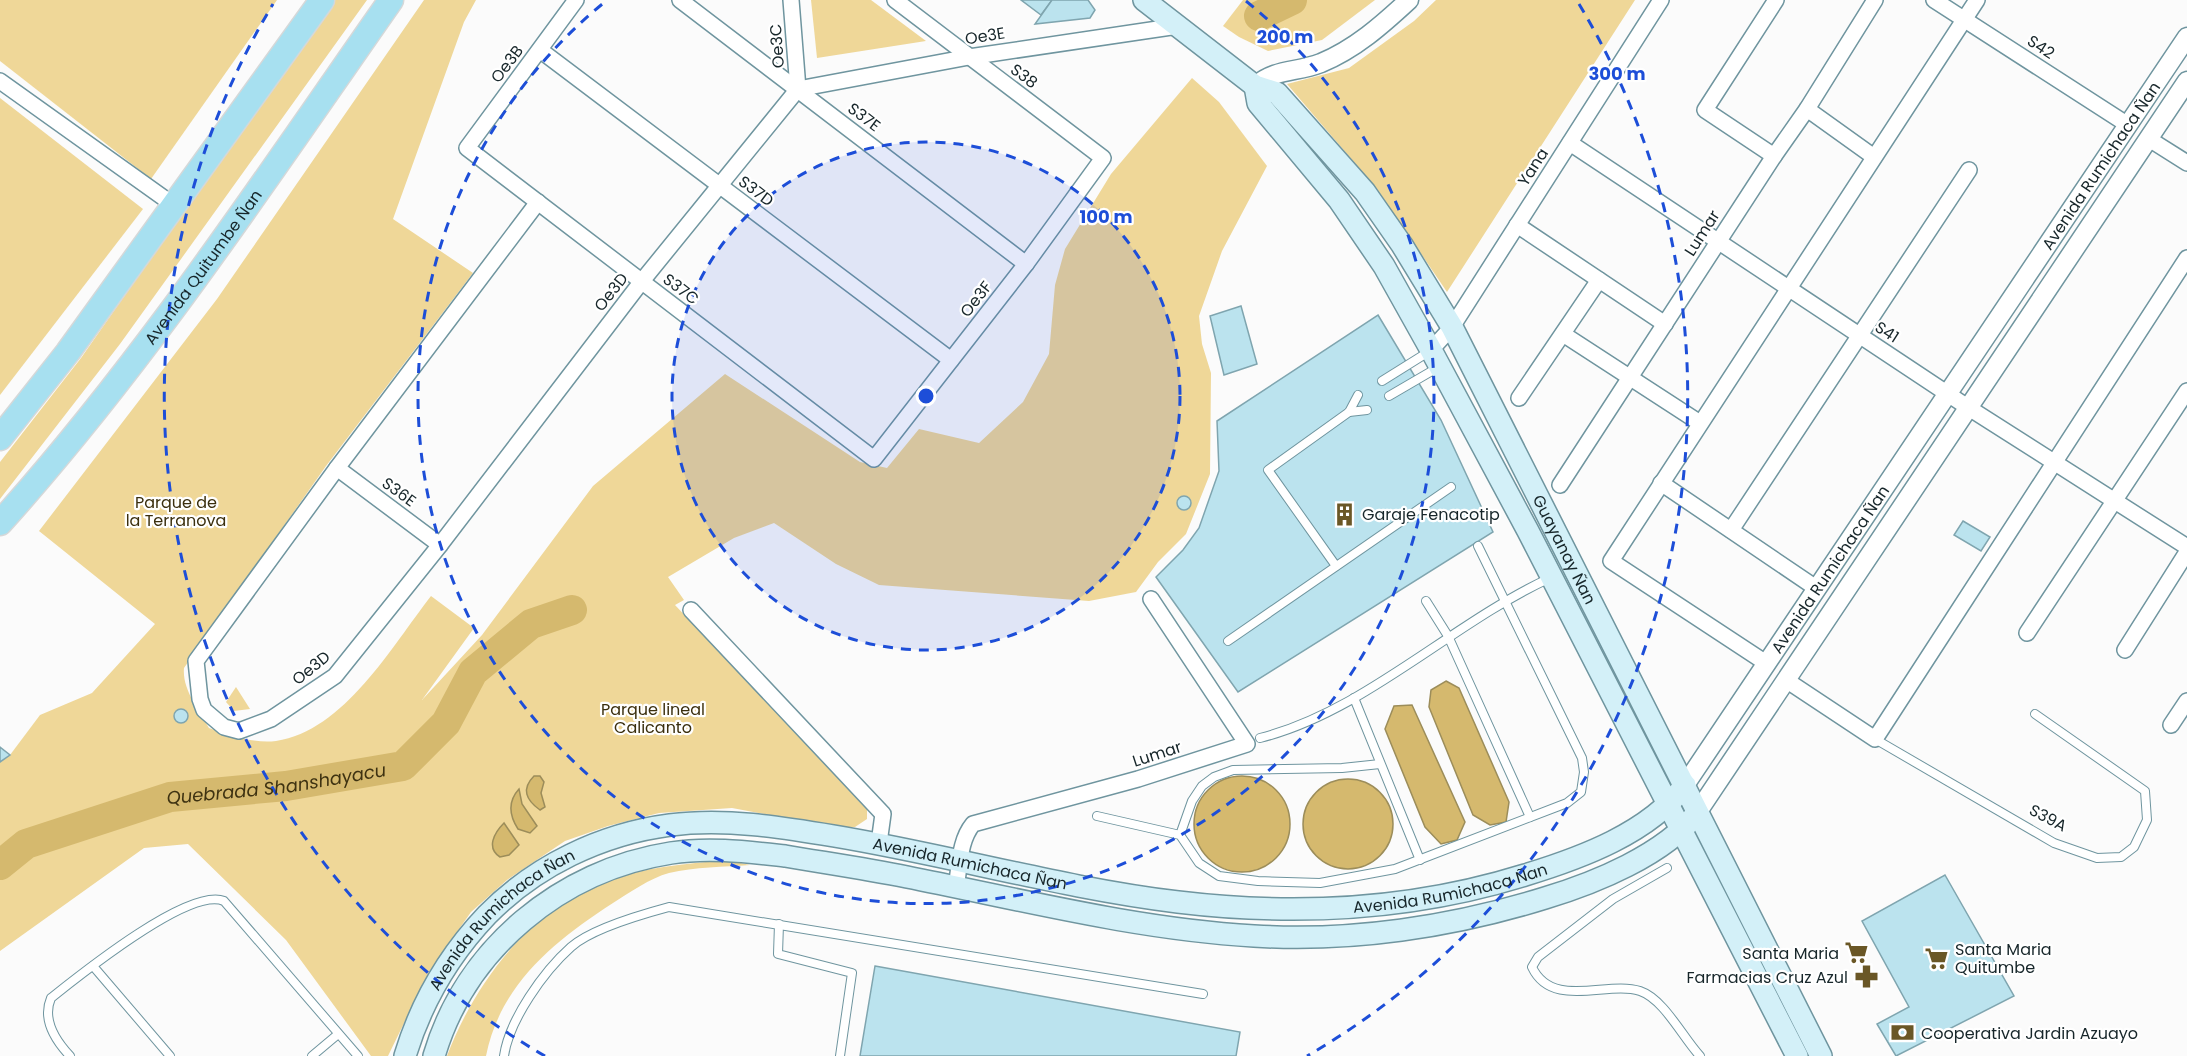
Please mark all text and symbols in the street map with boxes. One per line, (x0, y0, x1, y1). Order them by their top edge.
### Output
street label: Oe3E (963, 22, 1007, 50)
street label: Oe3C (764, 23, 790, 69)
text: 200 m (1257, 24, 1313, 49)
street label: S42 (2023, 30, 2059, 64)
street label: Oe3B (485, 40, 529, 88)
street label: S38 (1006, 58, 1042, 94)
text: 300 m (1588, 61, 1646, 86)
street label: Avenida Rumichaca Ñan (2036, 77, 2165, 254)
street label: S37E (843, 97, 885, 137)
street label: Yana (1512, 143, 1554, 191)
street label: S37D (734, 170, 778, 212)
street label: Avenida Quitumbe Ñan (139, 185, 267, 349)
text: 100 m (1079, 204, 1133, 229)
street label: Lumar (1679, 206, 1725, 260)
street label: Oe3D (589, 268, 633, 316)
street label: S37C (658, 268, 704, 310)
street label: Oe3F (955, 276, 997, 322)
street label: S41 (1870, 316, 1904, 348)
centre of rings (916, 386, 936, 406)
street label: S36E (377, 472, 421, 512)
street label: Avenida Rumichaca Ñan (1765, 480, 1895, 658)
park label: Parque de la Terranova (126, 491, 226, 532)
street label: Guayanay Ñan (1527, 491, 1602, 608)
building icon: Garaje Fenacotip (1331, 501, 1357, 527)
place label: Garaje Fenacotip (1362, 503, 1500, 526)
street label: Oe3D (287, 645, 335, 691)
park label: Parque lineal Calicanto (601, 698, 705, 739)
street label: Lumar (1129, 735, 1185, 773)
water label: Quebrada Shanshayacu (165, 757, 388, 810)
street label: S39A (2025, 799, 2071, 838)
street label: Avenida Rumichaca Ñan (871, 832, 1069, 895)
street label: Avenida Rumichaca Ñan (423, 843, 579, 995)
street label: Avenida Rumichaca Ñan (1352, 857, 1550, 918)
place label: Santa Maria Quitumbe (1955, 938, 2052, 979)
supermarket icon: Santa Maria (1844, 940, 1870, 966)
place label: Santa Maria (1742, 942, 1839, 965)
supermarket icon: Santa Maria Quitumbe (1924, 945, 1950, 971)
pharmacy icon: Farmacias Cruz Azul (1853, 964, 1879, 990)
place label: Farmacias Cruz Azul (1686, 966, 1848, 989)
bank icon: Cooperativa Jardin Azuayo (1890, 1020, 1916, 1046)
place label: Cooperativa Jardin Azuayo (1921, 1022, 2138, 1045)

